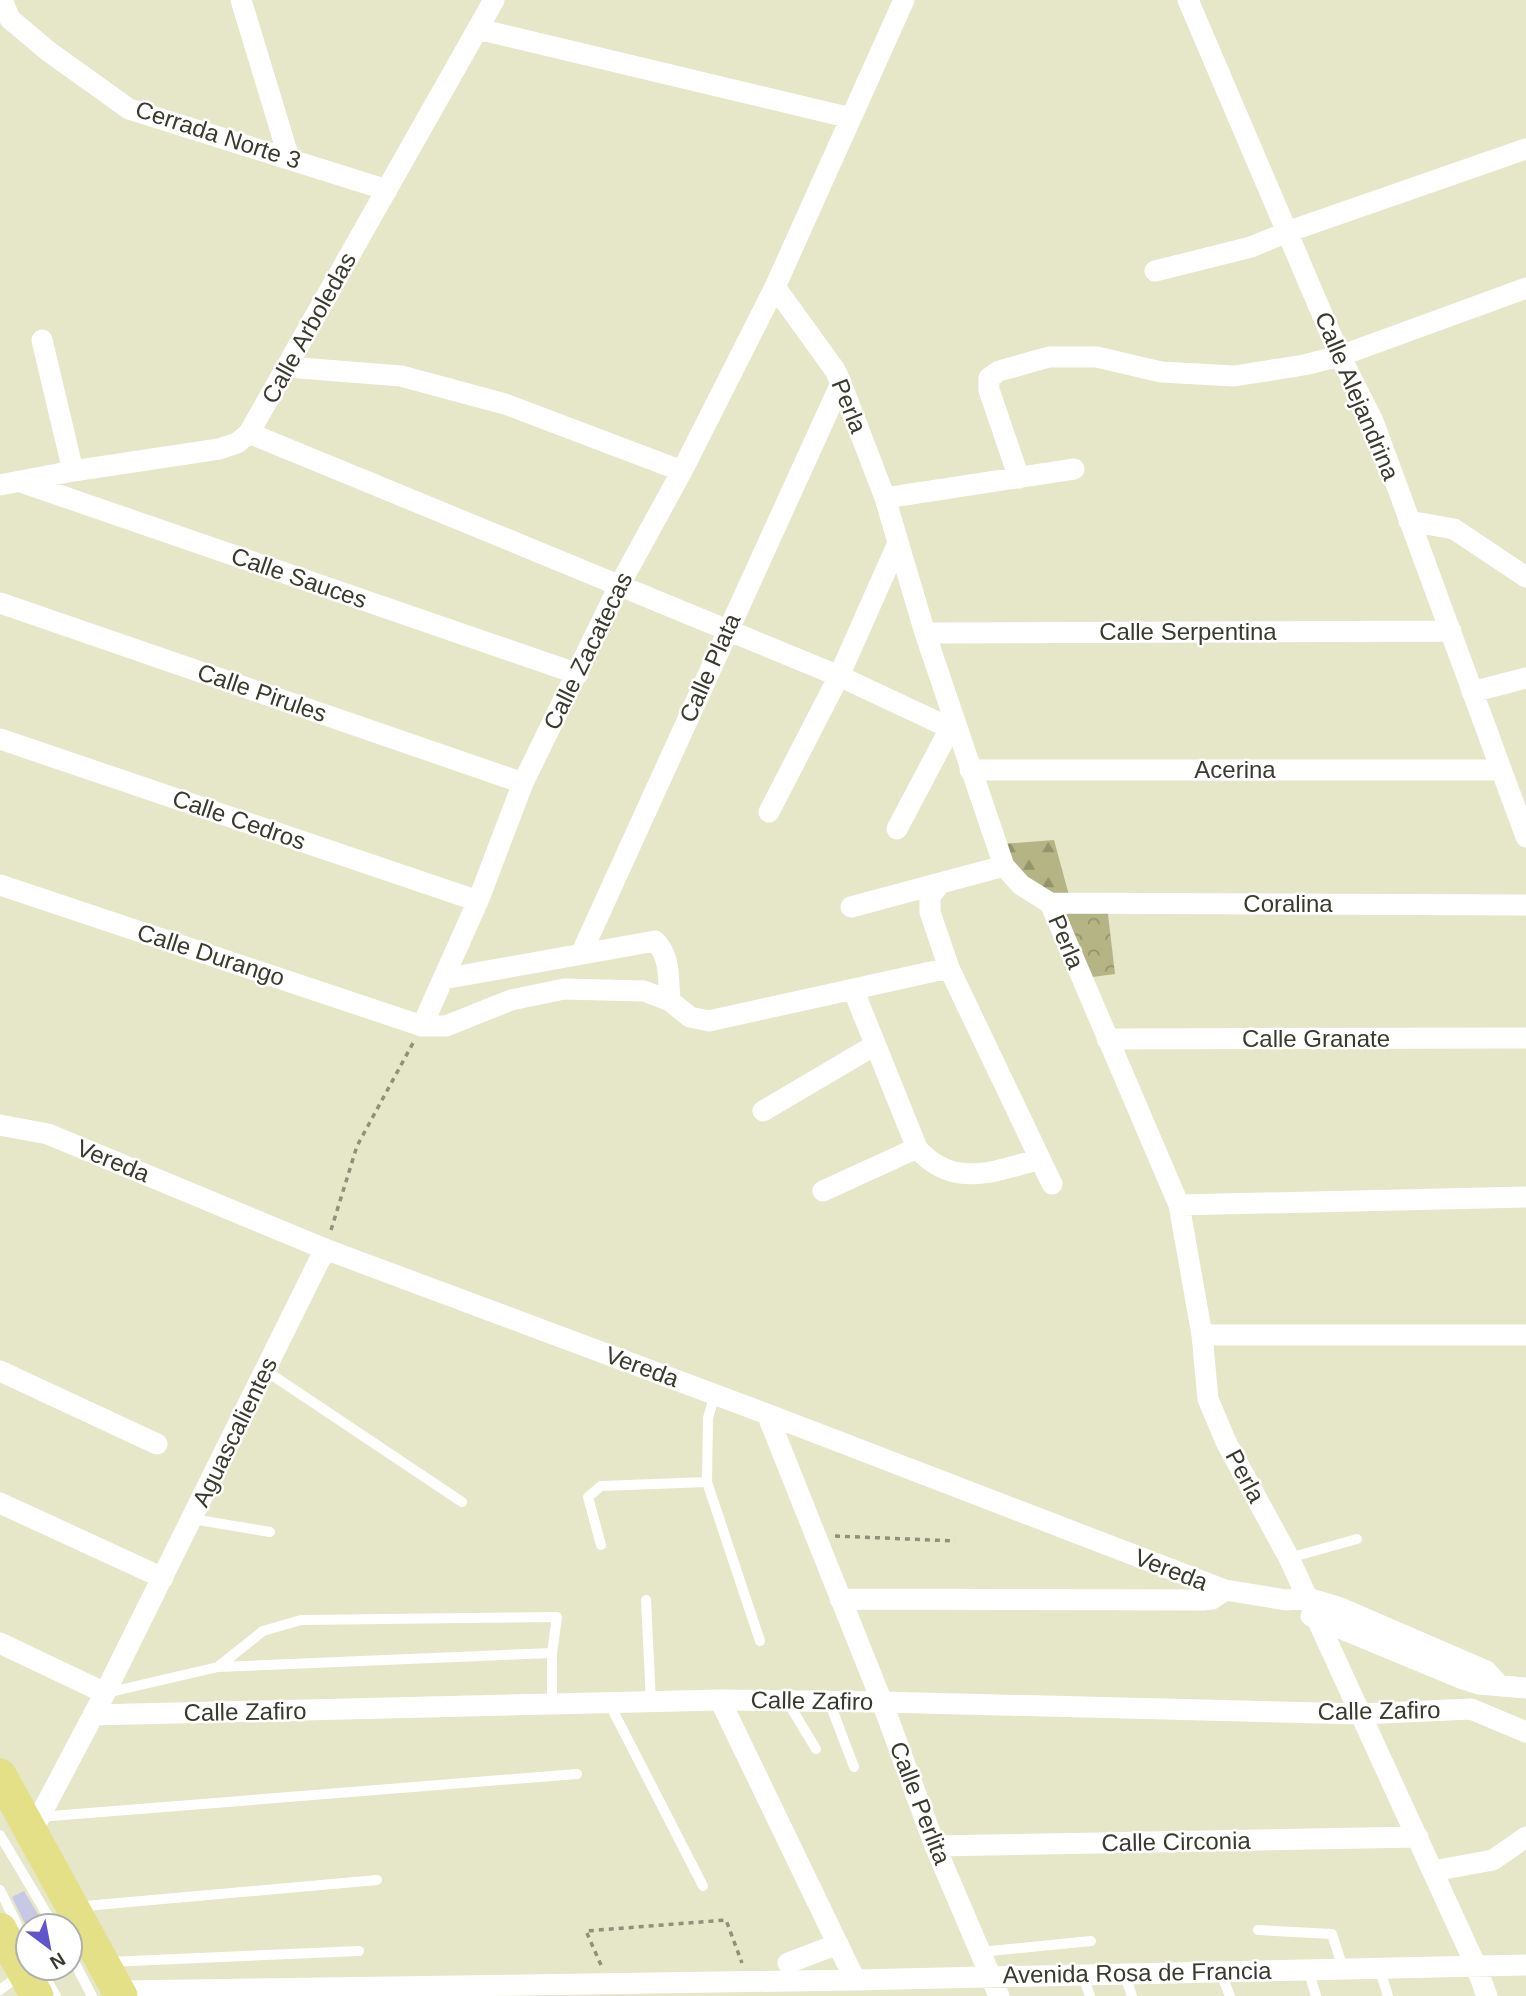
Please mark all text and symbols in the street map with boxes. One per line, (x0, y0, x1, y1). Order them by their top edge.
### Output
street label: Cerrada Norte 3 (132, 95, 304, 174)
street label: Calle Arboledas (256, 248, 361, 408)
street label: Calle Alejandrina (1310, 308, 1405, 485)
street label: Perla (826, 375, 873, 437)
street label: Calle Sauces (228, 542, 370, 613)
street label: Calle Zacatecas (538, 568, 637, 734)
street label: Calle Plata (674, 609, 746, 726)
street label: Calle Serpentina (1099, 618, 1277, 645)
street label: Calle Pirules (194, 658, 330, 727)
street label: Acerina (1194, 756, 1276, 783)
street label: Calle Cedros (169, 784, 309, 855)
street label: Coralina (1243, 890, 1333, 917)
street label: Perla (1043, 911, 1090, 973)
street label: Calle Durango (134, 918, 288, 991)
street label: Calle Granate (1242, 1025, 1390, 1052)
street label: Vereda (73, 1134, 154, 1188)
street label: Vereda (602, 1341, 683, 1392)
street label: Aguascalientes (187, 1353, 282, 1511)
street label: Perla (1220, 1445, 1271, 1507)
street label: Vereda (1131, 1543, 1212, 1596)
street label: Calle Zafiro (750, 1686, 874, 1715)
street label: Calle Zafiro (1317, 1696, 1441, 1725)
street label: Calle Zafiro (183, 1697, 307, 1726)
street label: Calle Perlita (885, 1738, 956, 1869)
street label: Calle Circonia (1101, 1827, 1252, 1856)
north arrow (14, 1912, 84, 1982)
text: N (46, 1948, 69, 1974)
street label: Avenida Rosa de Francia (1002, 1957, 1272, 1988)

